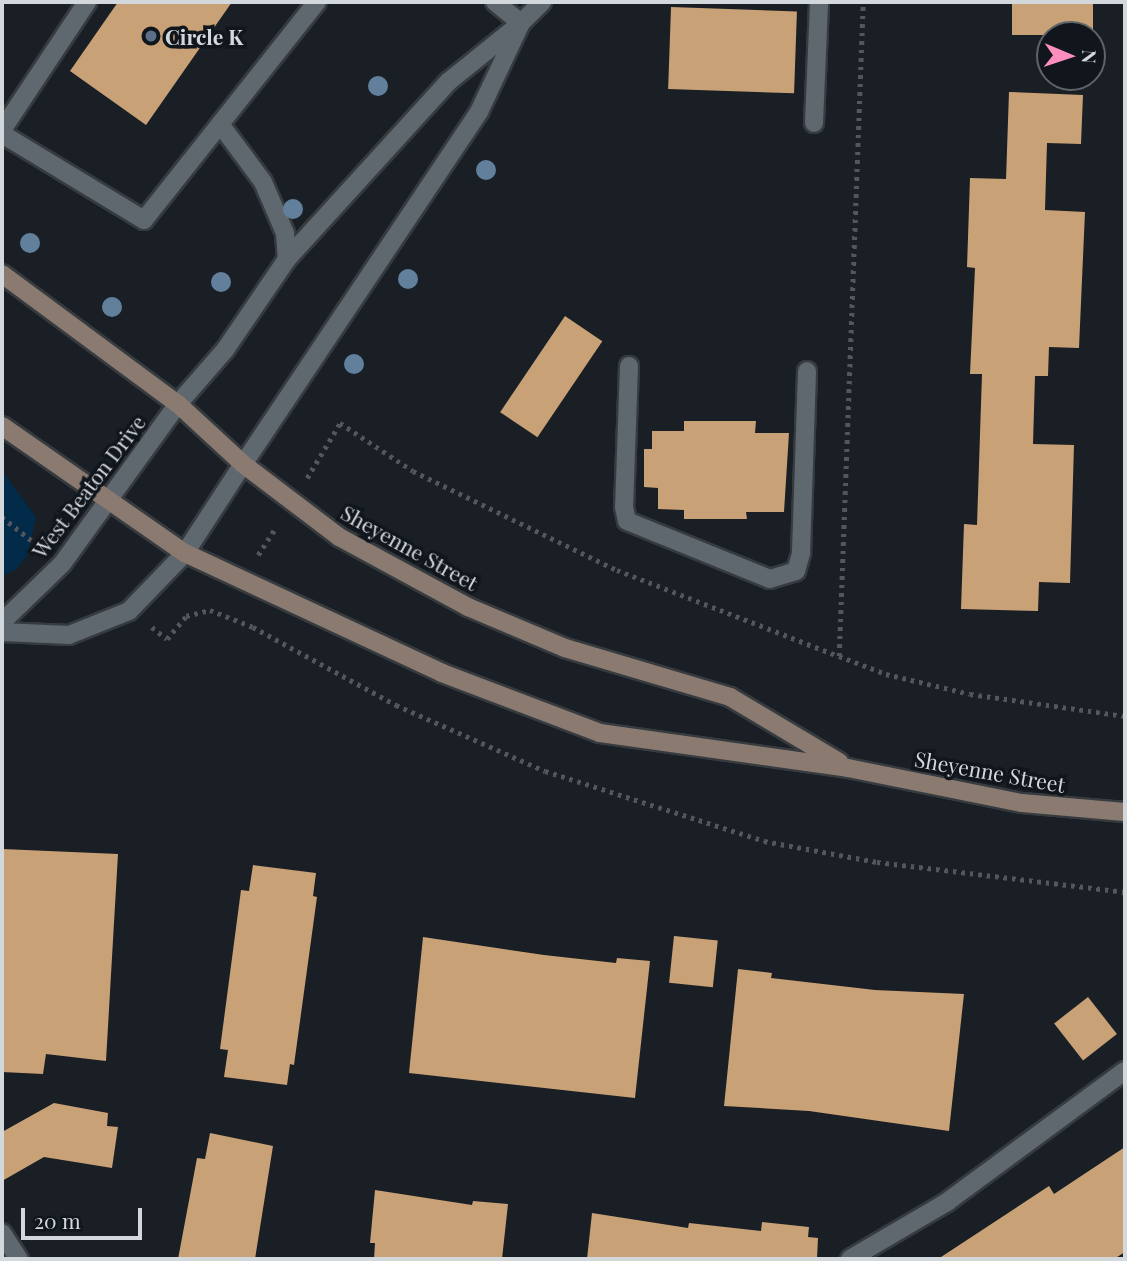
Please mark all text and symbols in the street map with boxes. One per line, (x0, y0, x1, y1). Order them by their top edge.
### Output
north arrow (1036, 21, 1106, 91)
place label: Circle K (165, 23, 243, 49)
marker: Circle K (143, 28, 159, 44)
text: N (1077, 49, 1103, 64)
street label: West Beaton Drive (26, 410, 150, 562)
street label: Sheyenne Street (337, 499, 483, 595)
street label: Sheyenne Street (913, 745, 1067, 797)
scale bar (24, 1194, 145, 1238)
text: 20 m (34, 1206, 81, 1234)

